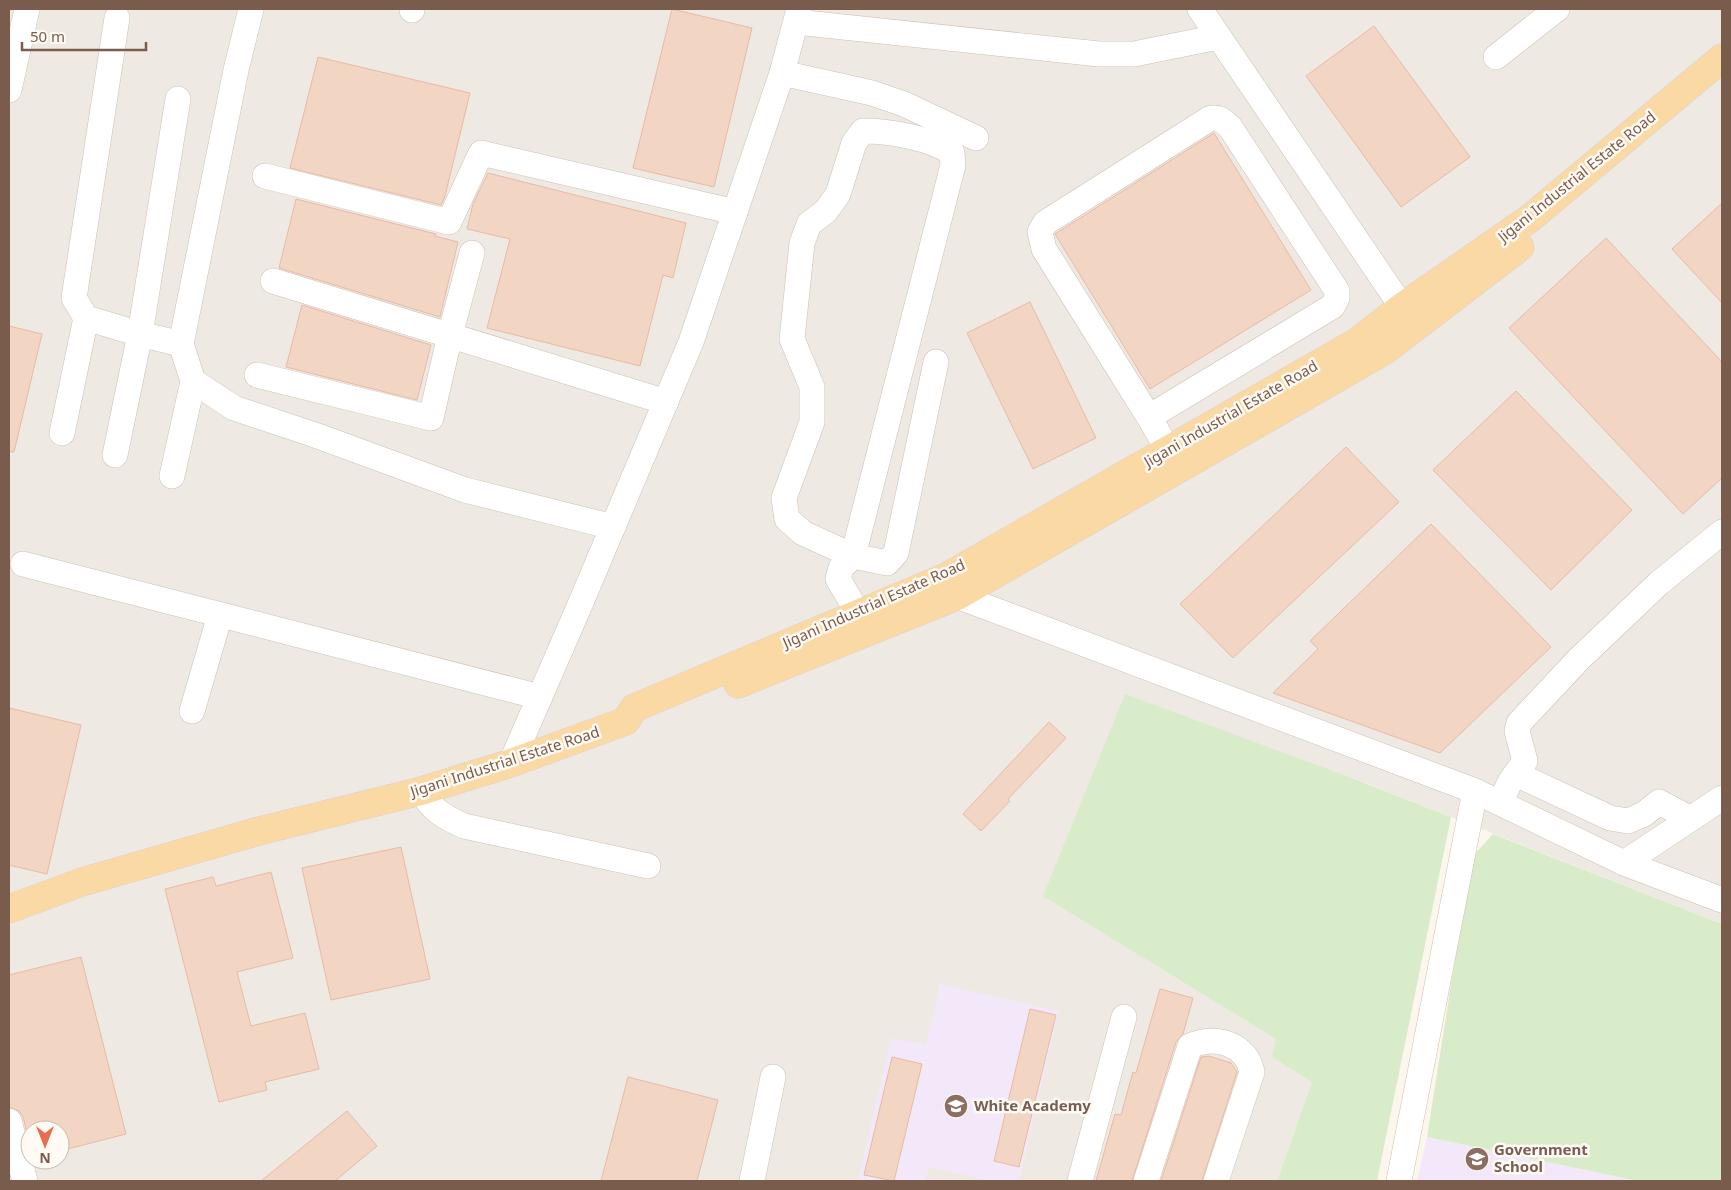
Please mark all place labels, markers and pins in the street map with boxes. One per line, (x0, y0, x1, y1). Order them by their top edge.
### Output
school or university icon: White Academy (943, 1093, 969, 1119)
place label: White Academy (974, 1095, 1091, 1115)
place label: Government School (1494, 1139, 1588, 1176)
school or university icon: Government School (1464, 1146, 1490, 1172)

